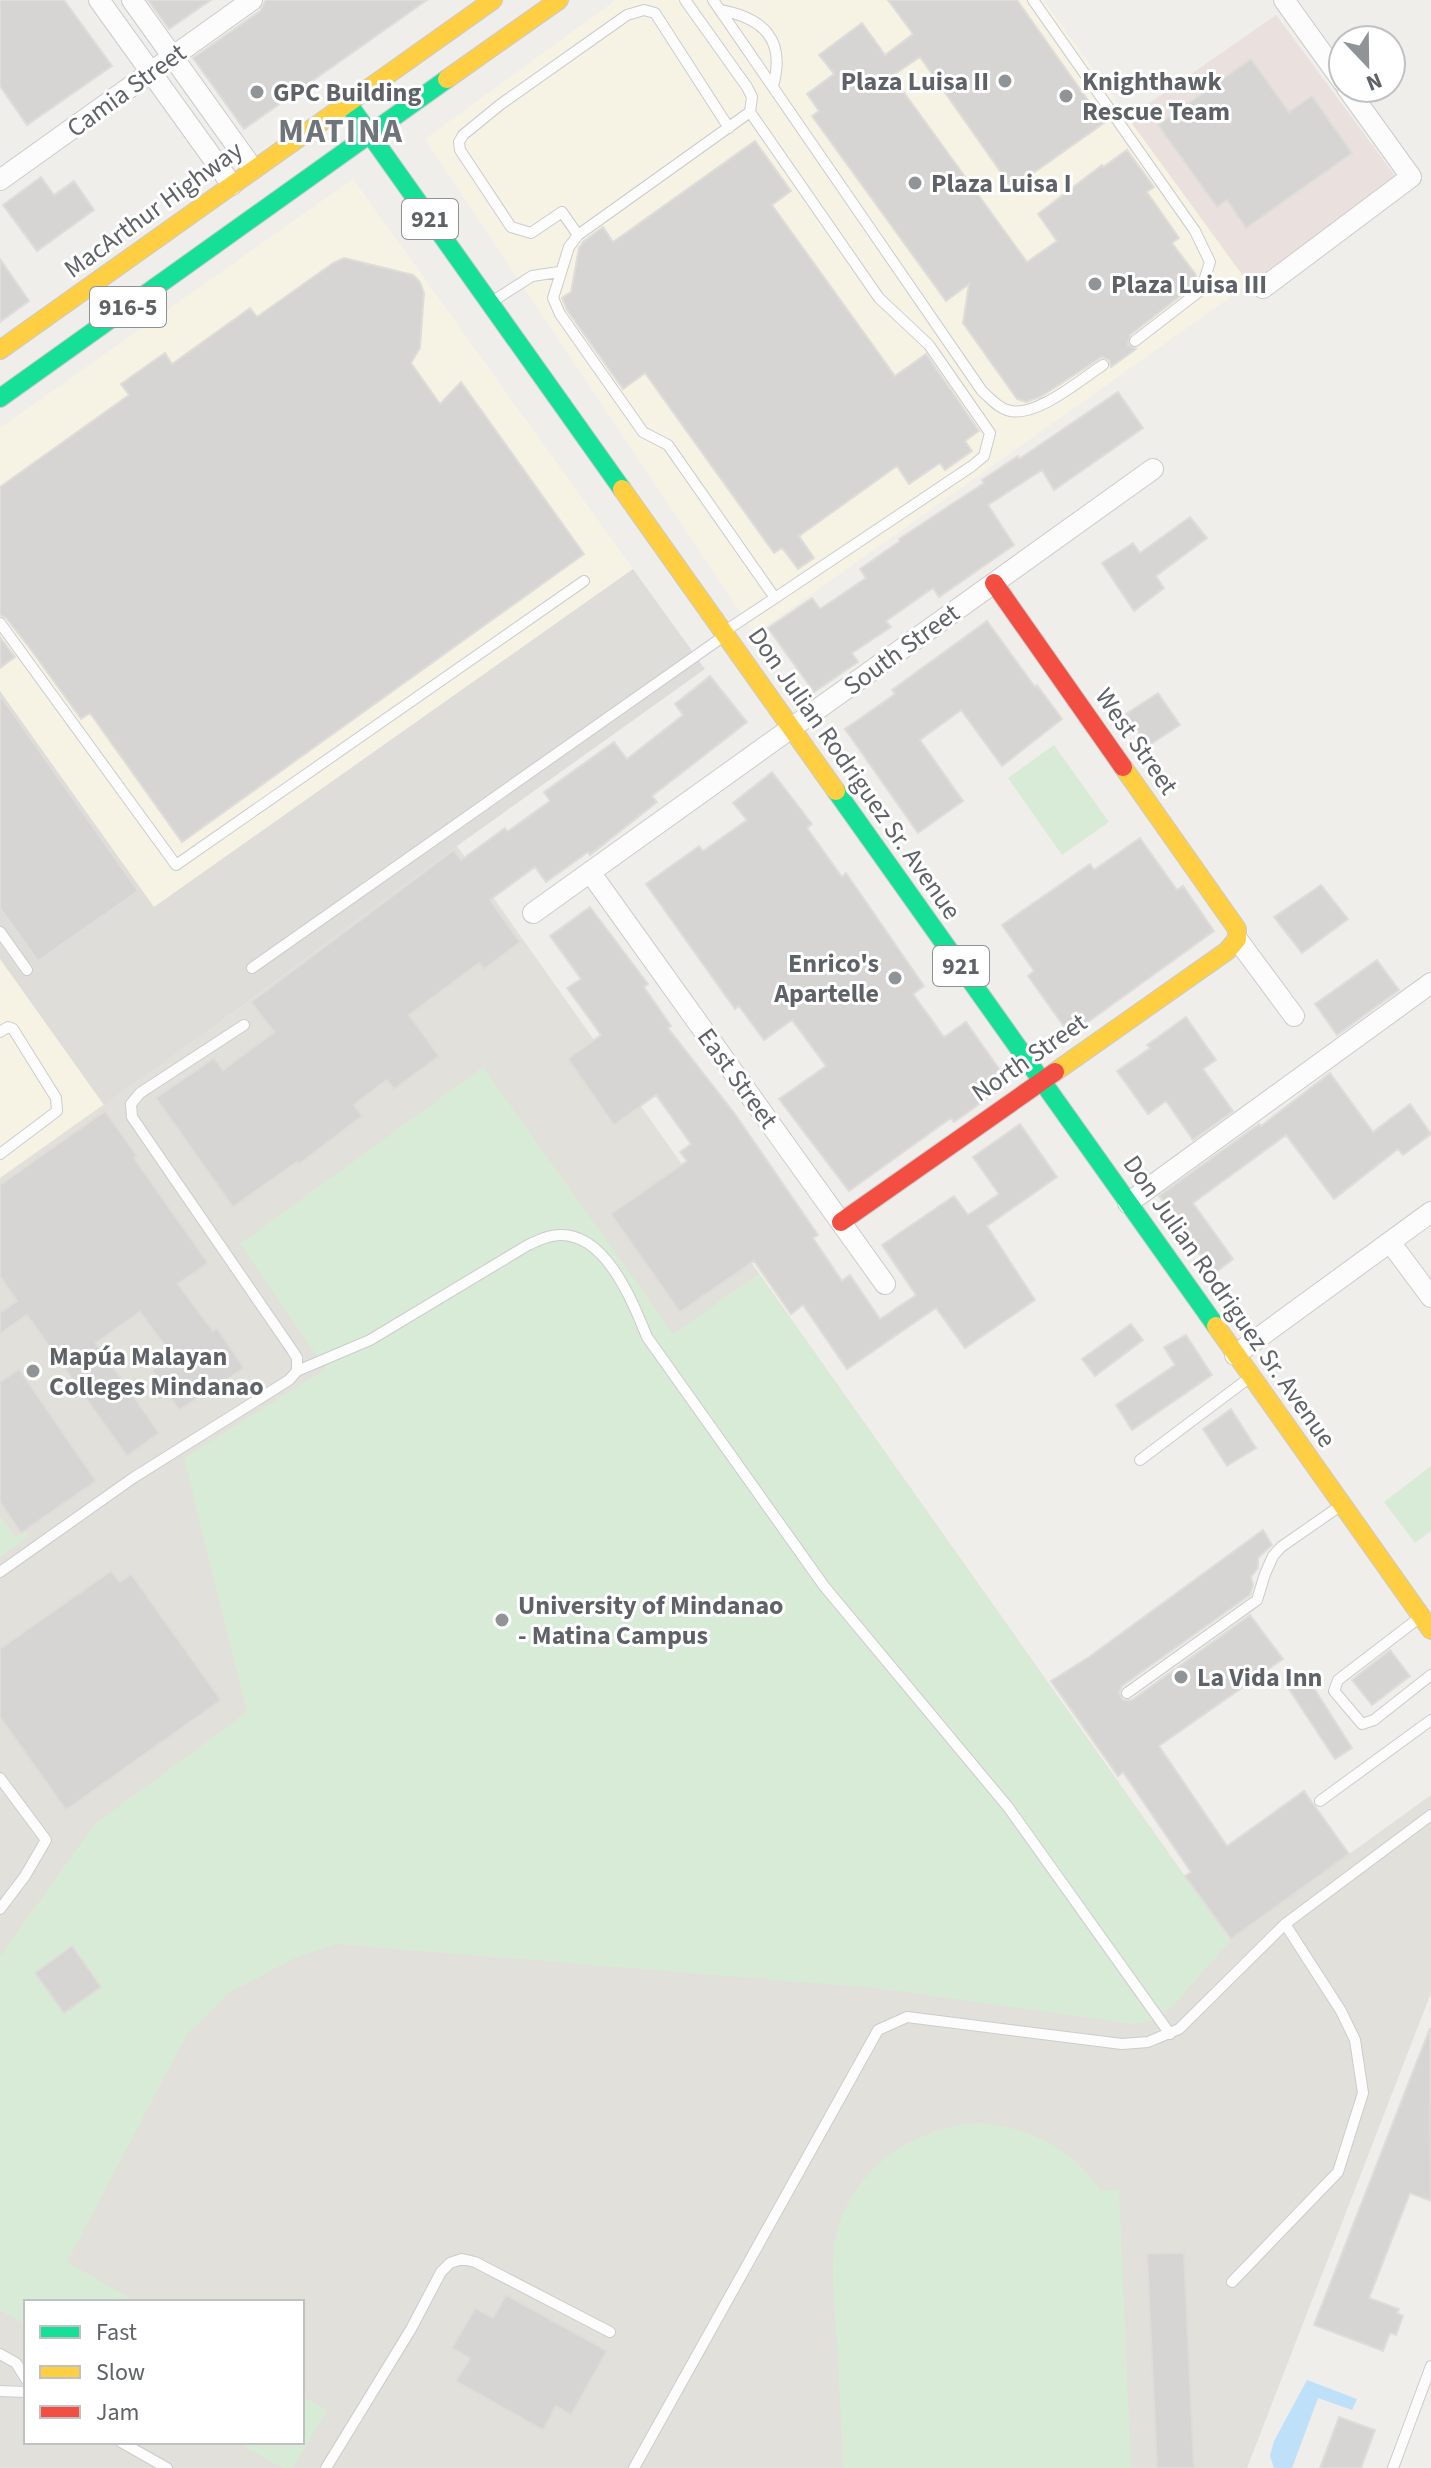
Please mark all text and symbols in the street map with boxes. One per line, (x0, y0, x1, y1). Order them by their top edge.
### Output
north arrow (1327, 24, 1407, 104)
street label: Camia Street (59, 34, 194, 146)
place label: Plaza Luisa II (841, 63, 989, 100)
place label: Knighthawk Rescue Team (1082, 63, 1230, 130)
text: N (1361, 64, 1387, 99)
marker: Plaza Luisa II (996, 72, 1014, 90)
place label: GPC Building (273, 74, 421, 111)
marker: GPC Building (248, 83, 266, 101)
marker: Knighthawk Rescue Team (1057, 87, 1075, 105)
district label: MATINA (278, 107, 404, 156)
street label: MacArthur Highway (56, 132, 250, 287)
place label: Plaza Luisa I (931, 165, 1072, 202)
marker: Plaza Luisa I (906, 174, 924, 192)
road number: 921 (402, 199, 458, 239)
place label: Plaza Luisa III (1111, 266, 1267, 303)
marker: Plaza Luisa III (1086, 275, 1104, 293)
road number: 916-5 (90, 287, 166, 327)
street label: South Street (836, 595, 967, 704)
street label: Don Julian Rodriguez Sr. Avenue (739, 619, 970, 927)
street label: West Street (1086, 680, 1187, 802)
place label: Enrico's Apartelle (773, 945, 879, 1012)
road number: 921 (933, 946, 989, 986)
marker: Enrico's Apartelle (886, 969, 904, 987)
street label: North Street (964, 1004, 1095, 1111)
street label: East Street (688, 1020, 787, 1136)
street label: Don Julian Rodriguez Sr. Avenue (1114, 1147, 1345, 1455)
place label: Mapúa Malayan Colleges Mindanao (49, 1338, 264, 1405)
marker: Mapúa Malayan Colleges Mindanao (24, 1362, 42, 1380)
place label: University of Mindanao - Matina Campus (518, 1587, 784, 1654)
marker: University of Mindanao - Matina Campus (493, 1611, 511, 1629)
place label: La Vida Inn (1197, 1659, 1322, 1696)
marker: La Vida Inn (1172, 1668, 1190, 1686)
legend (24, 2300, 304, 2444)
text: Fast (96, 2315, 137, 2350)
text: Slow (96, 2355, 145, 2390)
text: Jam (96, 2395, 140, 2430)

